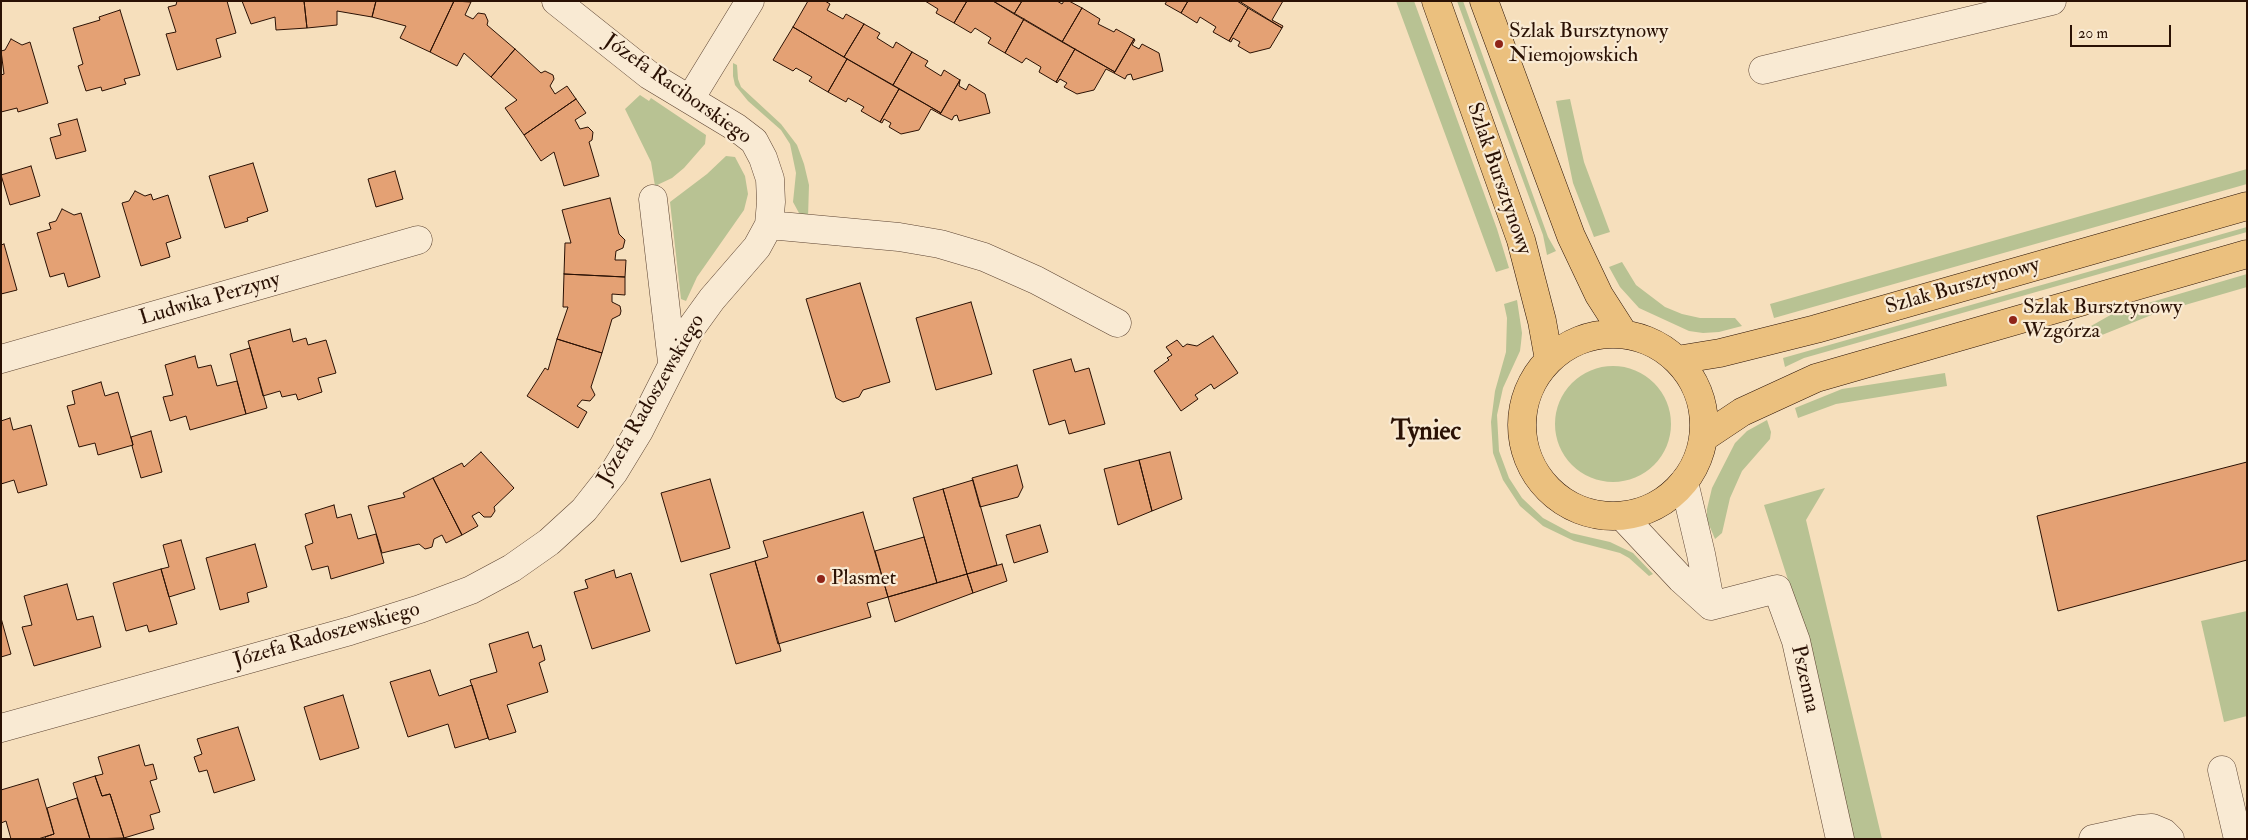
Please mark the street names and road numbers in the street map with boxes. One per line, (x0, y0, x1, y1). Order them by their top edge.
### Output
street label: Józefa Raciborskiego (598, 30, 756, 150)
street label: Szlak Bursztynowy (1460, 100, 1536, 258)
street label: Szlak Bursztynowy (1883, 253, 2043, 321)
street label: Ludwika Perzyny (137, 268, 283, 332)
street label: Józefa Radoszewskiego (593, 310, 711, 490)
street label: Józefa Radoszewskiego (231, 597, 423, 675)
street label: Pszenna (1784, 643, 1824, 715)

